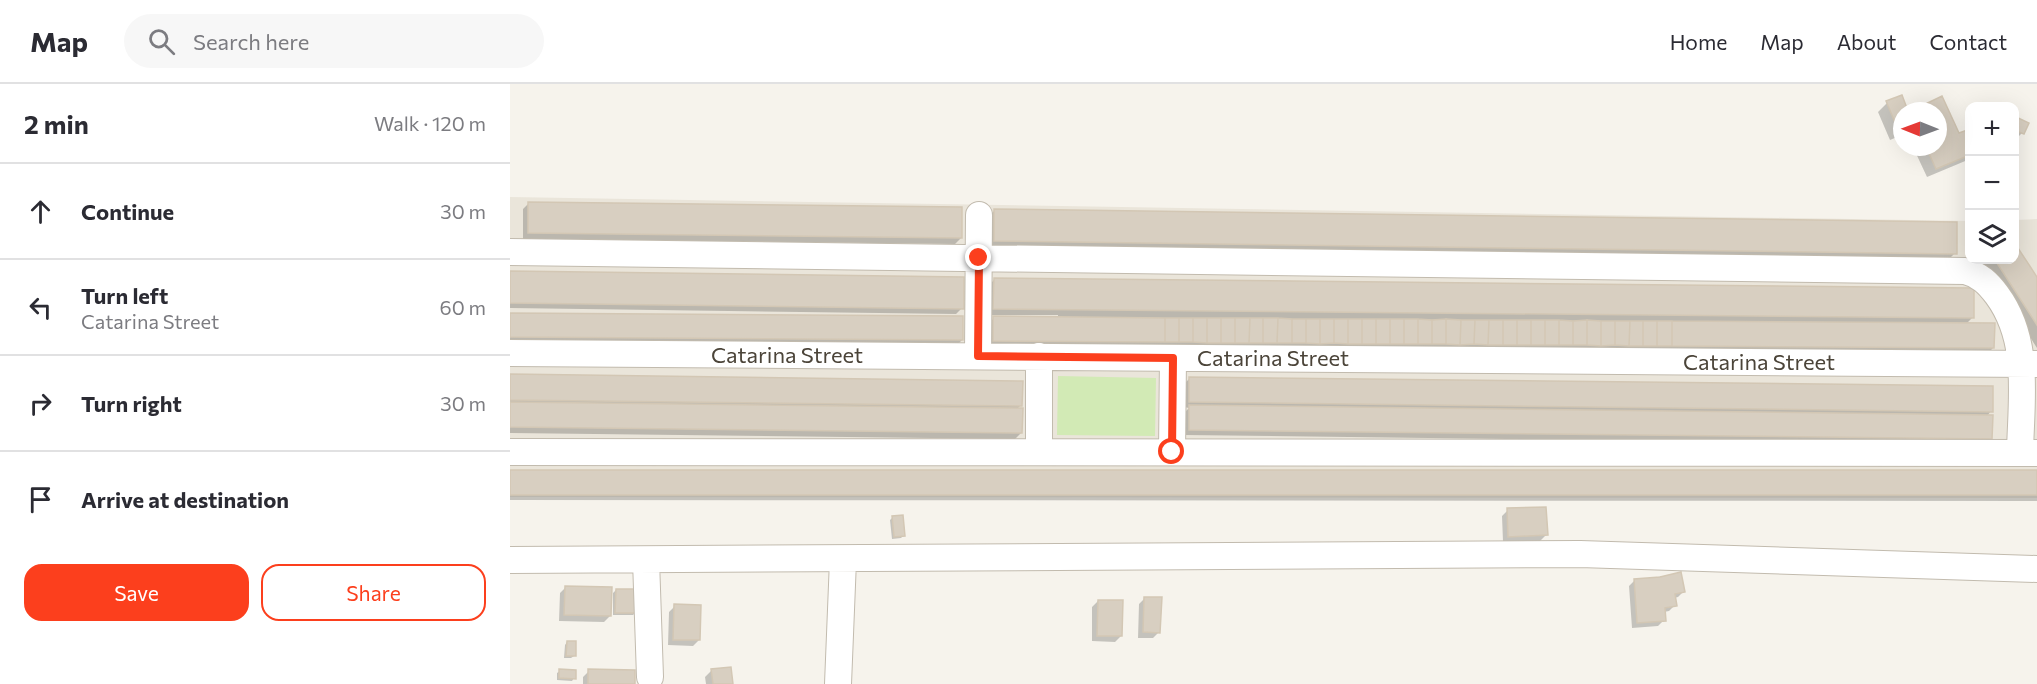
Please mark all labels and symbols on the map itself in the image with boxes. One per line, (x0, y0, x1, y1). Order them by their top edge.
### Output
north arrow (1893, 102, 1947, 156)
route end (965, 244, 991, 270)
street label: Catarina Street (711, 341, 863, 368)
street label: Catarina Street (1197, 344, 1349, 371)
street label: Catarina Street (1683, 348, 1835, 375)
route start (1158, 438, 1184, 464)

